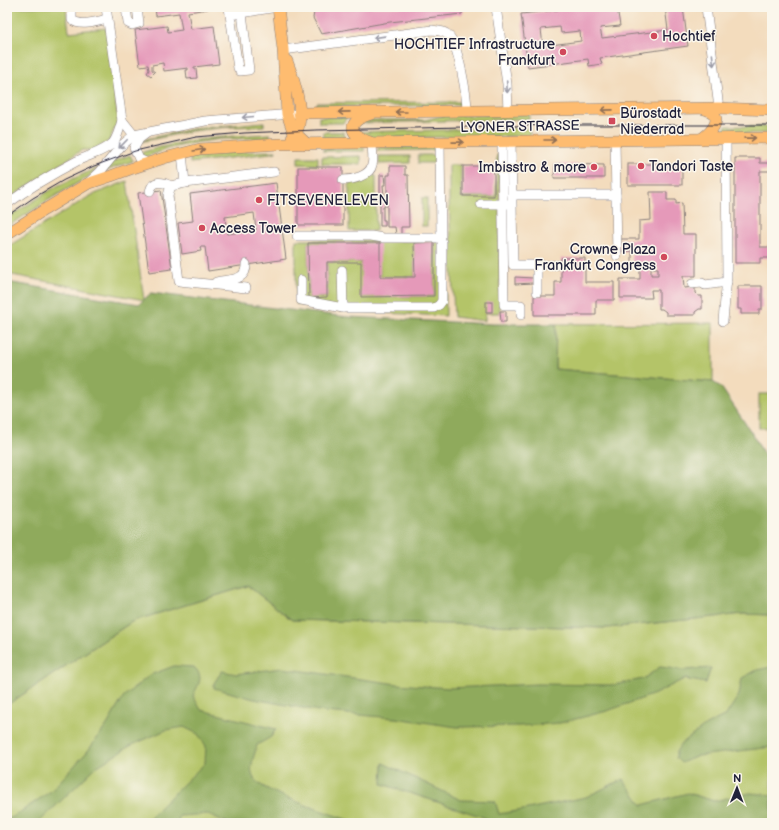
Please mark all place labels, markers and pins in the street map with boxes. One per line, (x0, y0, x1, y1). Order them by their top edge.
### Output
place label: Hochtief (662, 28, 716, 45)
marker: Hochtief (649, 31, 659, 41)
place label: HOCHTIEF Infrastructure Frankfurt (394, 36, 556, 69)
marker: HOCHTIEF Infrastructure Frankfurt (558, 47, 568, 57)
place label: Bürostadt Niederrad (620, 105, 684, 138)
marker: Bürostadt Niederrad (607, 116, 617, 126)
place label: Tandori Taste (649, 158, 733, 175)
place label: Imbisstro & more (478, 159, 586, 176)
marker: Tandori Taste (636, 161, 646, 171)
marker: Imbisstro & more (589, 162, 599, 172)
place label: FITSEVENELEVEN (267, 192, 389, 209)
marker: FITSEVENELEVEN (254, 195, 264, 205)
place label: Access Tower (210, 220, 297, 237)
marker: Access Tower (197, 223, 207, 233)
place label: Crowne Plaza Frankfurt Congress (534, 241, 656, 274)
marker: Crowne Plaza Frankfurt Congress (659, 252, 669, 262)

